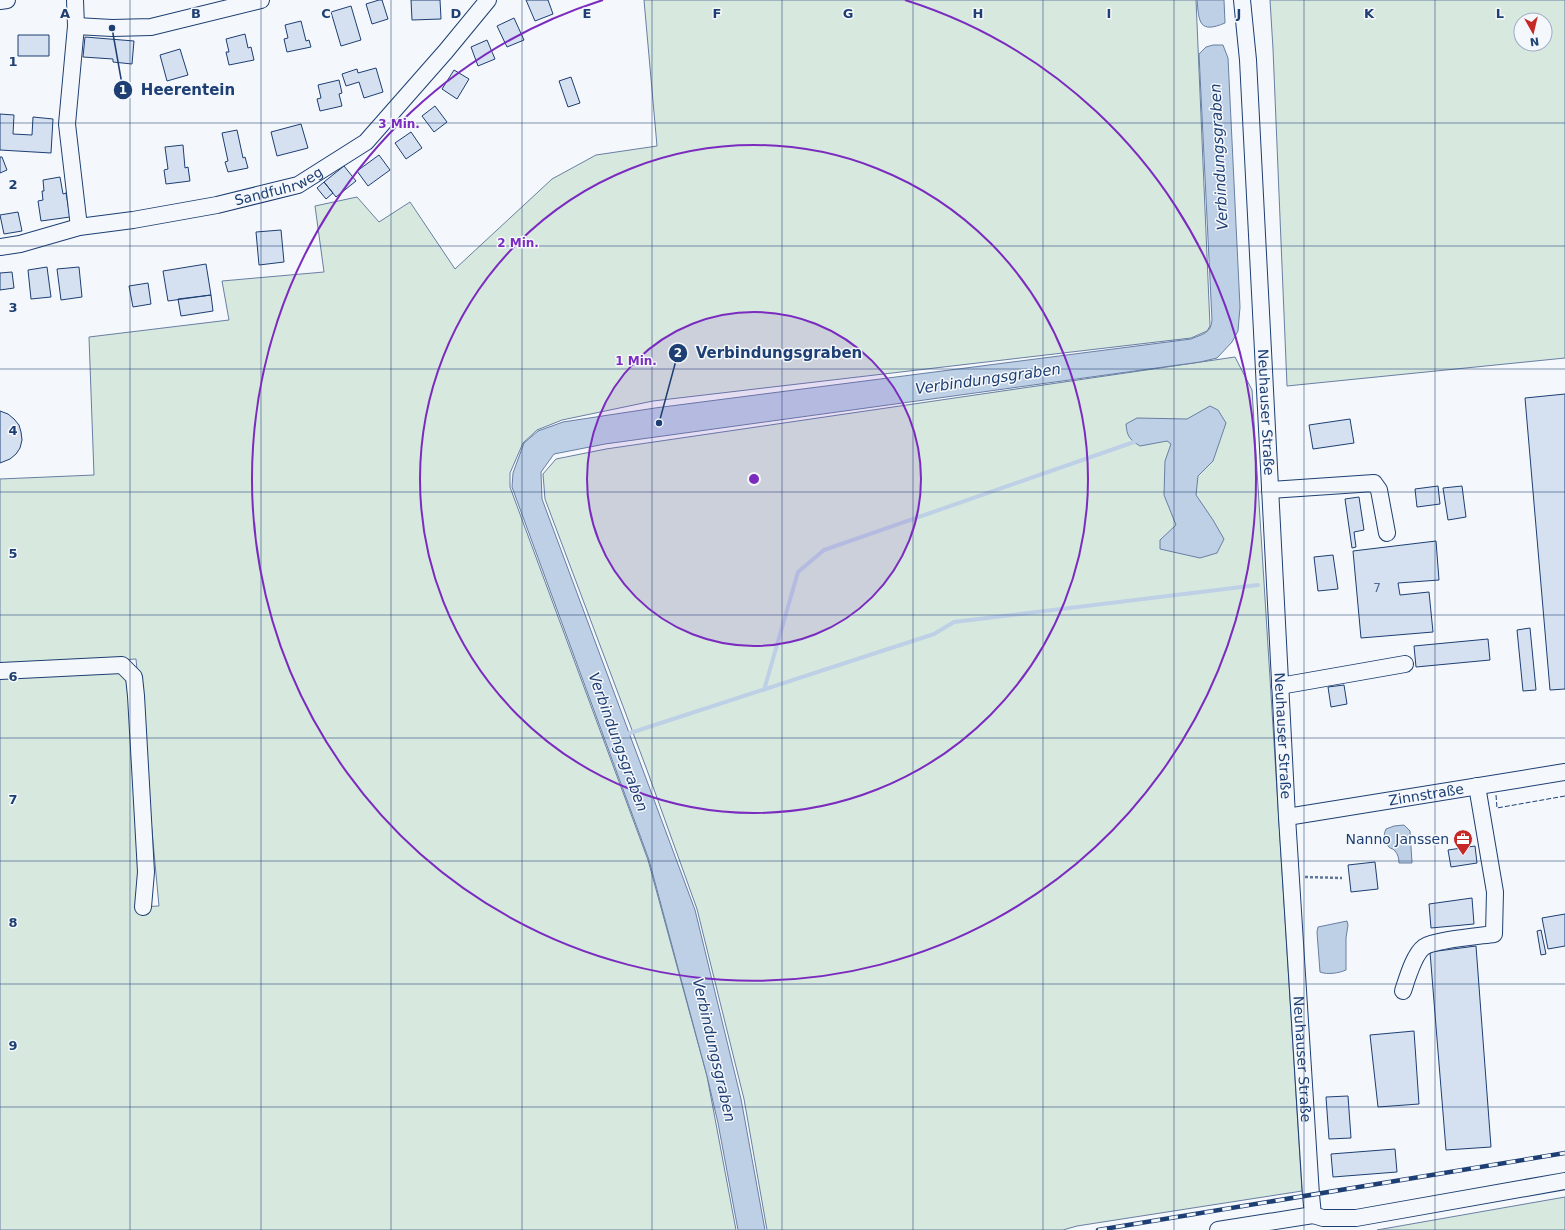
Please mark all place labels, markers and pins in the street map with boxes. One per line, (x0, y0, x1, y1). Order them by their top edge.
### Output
callout: Heerentein (113, 77, 243, 104)
callout: Verbindungsgraben (668, 340, 871, 367)
centre of rings (747, 472, 761, 486)
office icon: Nanno Janssen (1452, 828, 1474, 856)
place label: Nanno Janssen (1346, 831, 1449, 847)

